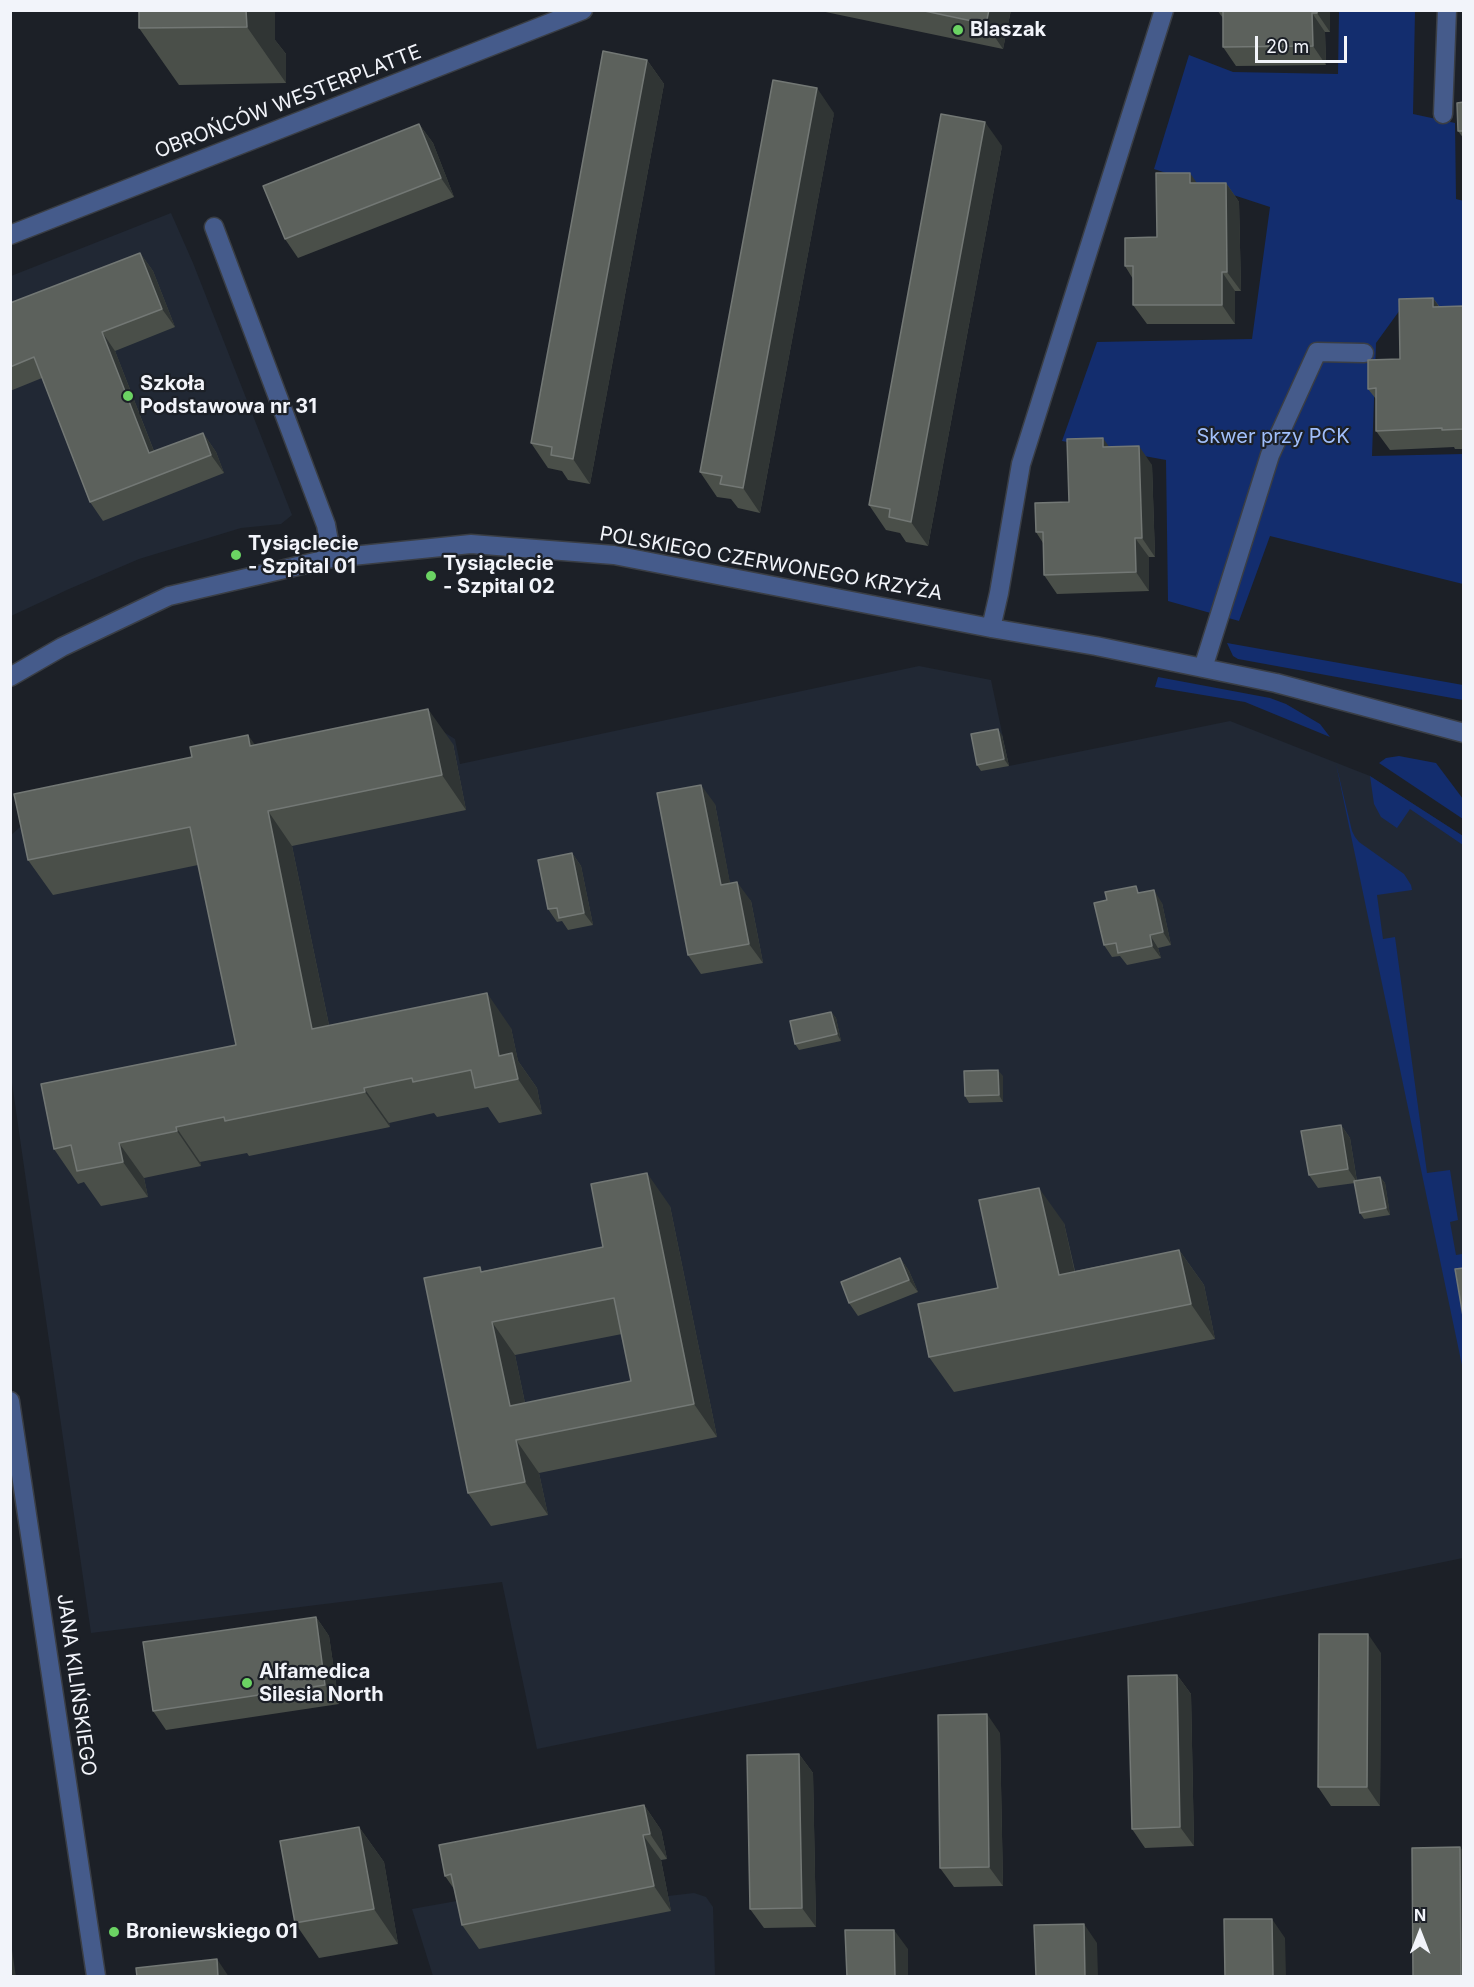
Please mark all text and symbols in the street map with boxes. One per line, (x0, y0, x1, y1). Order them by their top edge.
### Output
place label: Blaszak (970, 18, 1046, 42)
marker: Blaszak (951, 23, 965, 37)
scale bar (1258, 24, 1350, 62)
text: 20 m (1266, 36, 1309, 57)
street label: OBROŃCÓW WESTERPLATTE (151, 40, 425, 164)
place label: Szkoła Podstawowa nr 31 (140, 372, 317, 419)
marker: Szkoła Podstawowa nr 31 (121, 389, 135, 403)
park label: Skwer przy PCK (1196, 425, 1350, 449)
street label: POLSKIEGO CZERWONEGO KRZYŻA (598, 522, 944, 606)
place label: Tysiąclecie - Szpital 01 (248, 532, 359, 579)
marker: Tysiąclecie - Szpital 01 (229, 548, 243, 562)
place label: Tysiąclecie - Szpital 02 (443, 552, 555, 599)
marker: Tysiąclecie - Szpital 02 (424, 569, 438, 583)
street label: JANA KILIŃSKIEGO (51, 1592, 101, 1778)
place label: Alfamedica Silesia North (259, 1660, 384, 1707)
marker: Alfamedica Silesia North (240, 1676, 254, 1690)
north arrow (1390, 1903, 1450, 1963)
text: N (1414, 1905, 1426, 1925)
place label: Broniewskiego 01 (126, 1920, 298, 1944)
marker: Broniewskiego 01 (107, 1925, 121, 1939)

